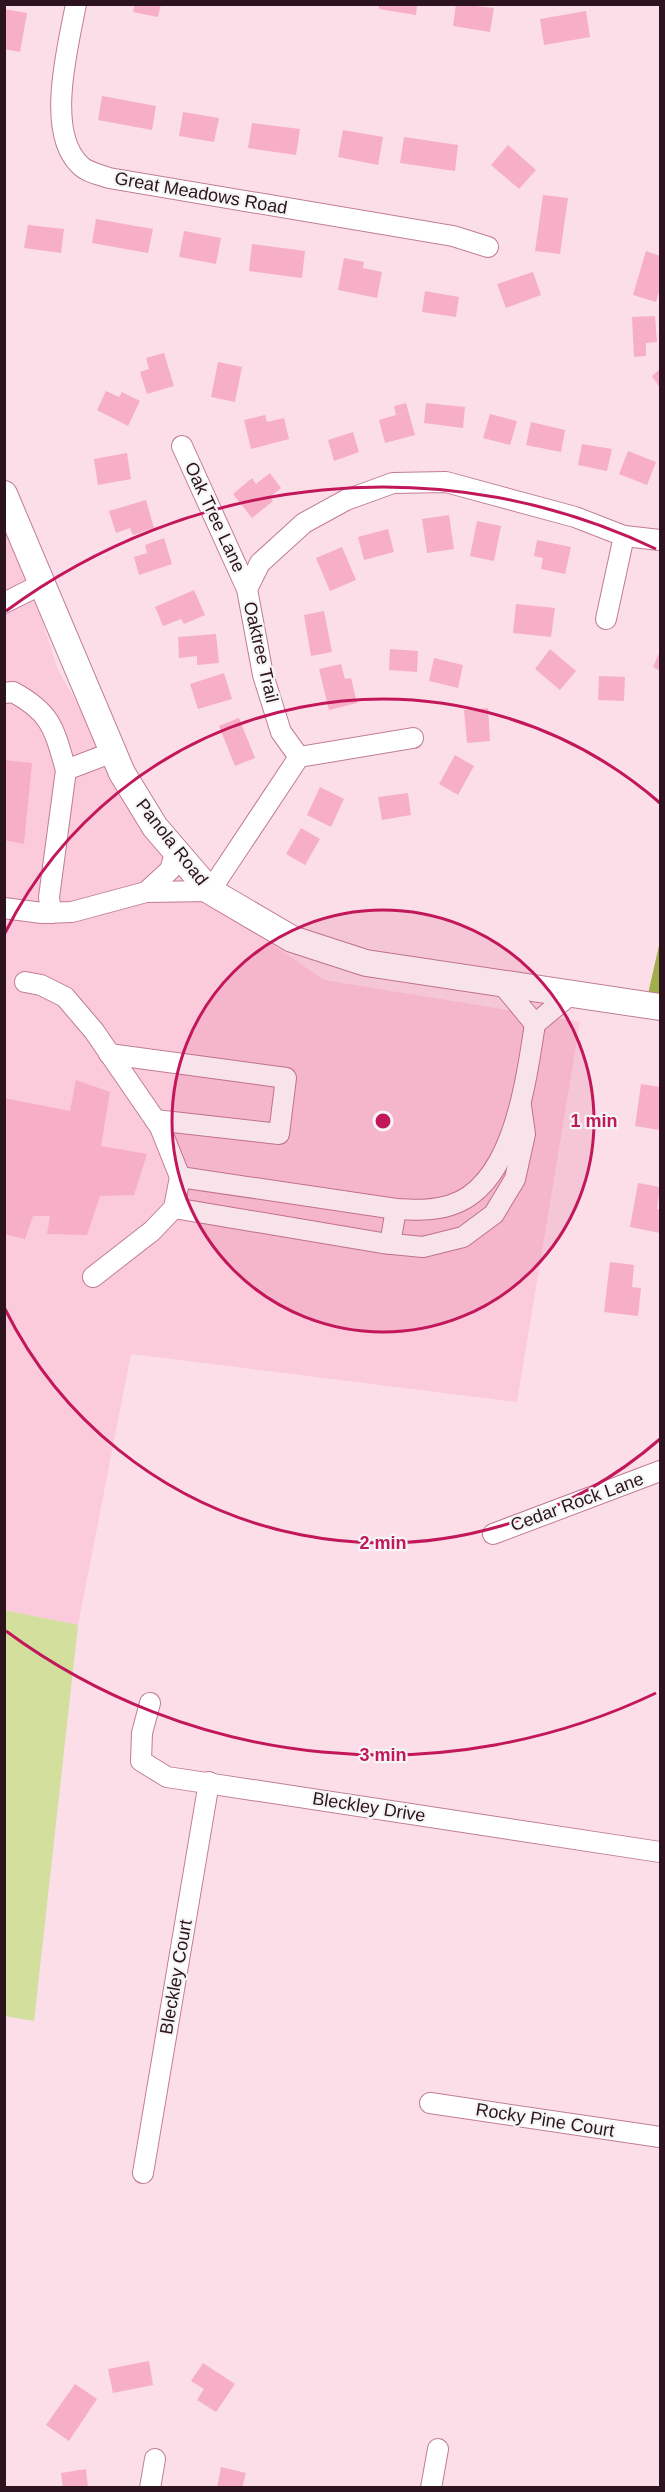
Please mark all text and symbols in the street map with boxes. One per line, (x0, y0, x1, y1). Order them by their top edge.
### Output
street label: Great Meadows Road (113, 168, 289, 218)
street label: Oak Tree Lane (181, 459, 249, 575)
street label: Oaktree Trail (240, 600, 282, 704)
street label: Panola Road (132, 795, 212, 889)
centre of rings (373, 1111, 393, 1131)
text: 1 min (570, 1111, 618, 1131)
street label: Cedar Rock Lane (508, 1469, 646, 1535)
text: 2 min (359, 1533, 407, 1553)
text: 3 min (359, 1745, 407, 1765)
street label: Bleckley Drive (311, 1788, 427, 1826)
street label: Bleckley Court (156, 1918, 196, 2036)
street label: Rocky Pine Court (474, 2099, 616, 2141)

